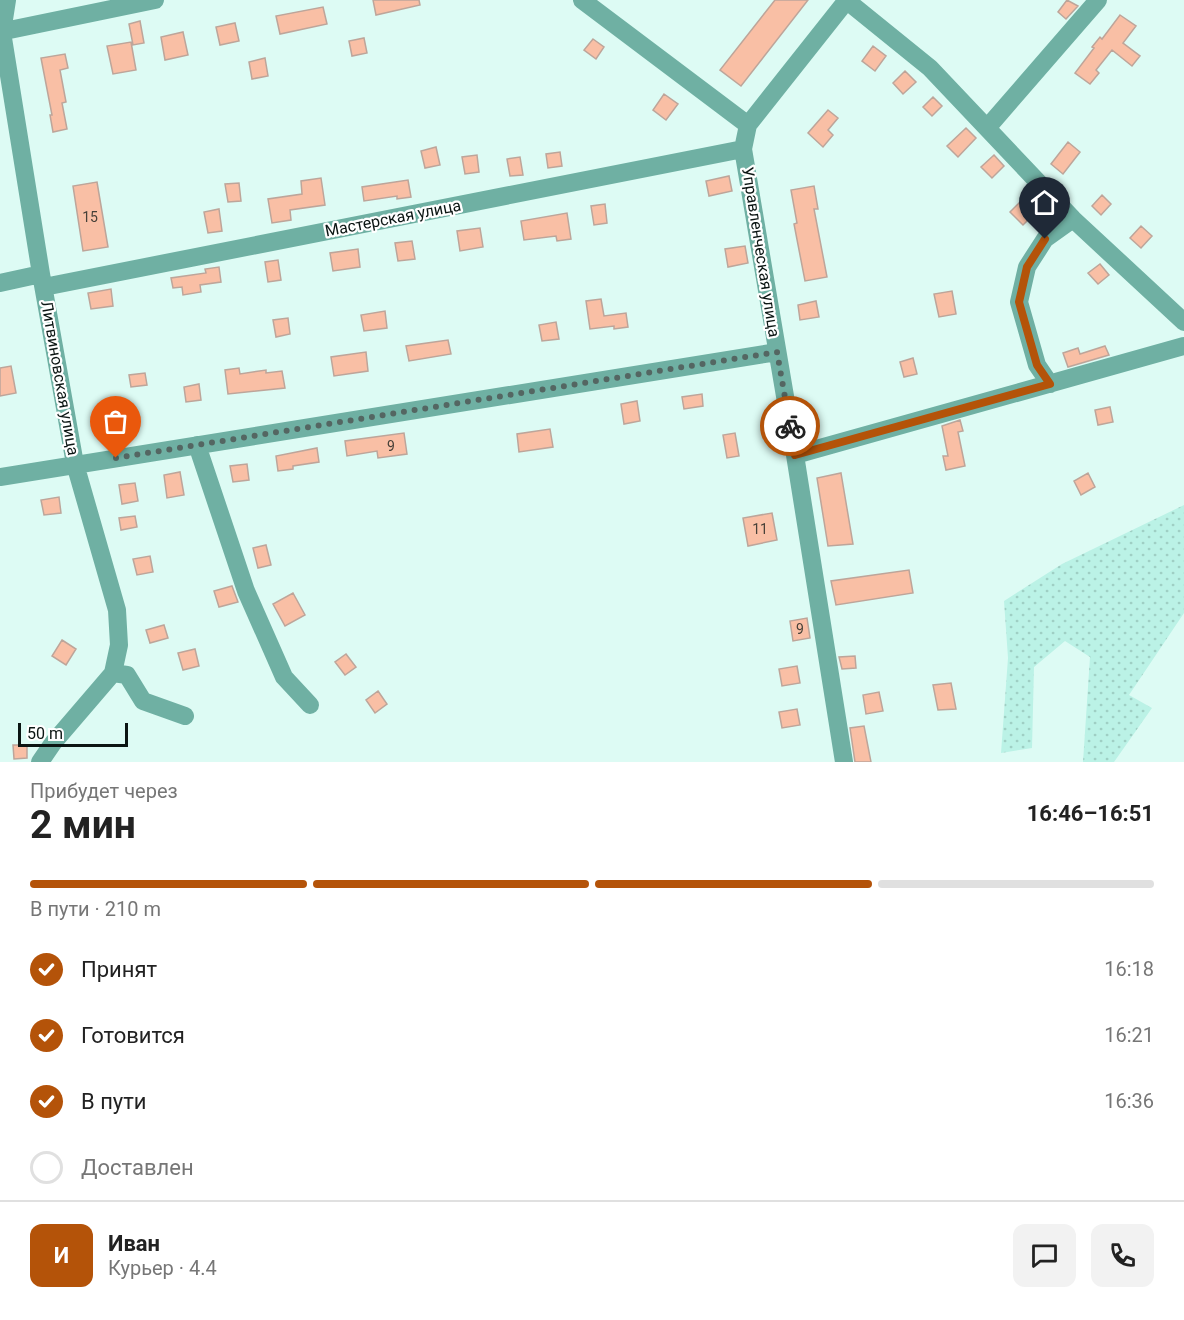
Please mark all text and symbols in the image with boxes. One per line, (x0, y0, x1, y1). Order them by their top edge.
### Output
street label: Управленческая улица (738, 166, 784, 338)
pin (1019, 177, 1070, 239)
icon: home (1028, 186, 1061, 219)
street label: Мастерская улица (323, 196, 463, 240)
house number: 15 (82, 209, 98, 225)
street label: Литвиновская улица (37, 299, 83, 457)
pin (90, 396, 141, 458)
courier (760, 396, 820, 456)
icon: bag (99, 405, 132, 438)
icon: bike (774, 410, 807, 443)
house number: 9 (387, 438, 395, 454)
house number: 11 (752, 521, 768, 537)
house number: 9 (796, 621, 804, 637)
scale bar (18, 720, 128, 748)
text: 50 m (27, 724, 63, 743)
text: Прибудет через (30, 779, 178, 803)
text: 16:46–16:51 (1027, 801, 1154, 826)
text: 2 мин (30, 802, 136, 848)
text: В пути · 210 m (30, 897, 161, 921)
icon: check (30, 953, 63, 986)
text: Принят (81, 957, 157, 982)
text: 16:18 (1104, 957, 1154, 981)
icon: check (30, 1019, 63, 1052)
text: Готовится (81, 1023, 185, 1048)
text: 16:21 (1104, 1023, 1154, 1047)
icon: check (30, 1085, 63, 1118)
text: В пути (81, 1089, 147, 1114)
text: 16:36 (1104, 1089, 1154, 1113)
text: Доставлен (81, 1155, 194, 1180)
button: chat (1013, 1224, 1076, 1287)
button: phone (1091, 1224, 1154, 1287)
text: Иван (108, 1231, 160, 1256)
text: И (54, 1243, 69, 1268)
text: Курьер · 4.4 (108, 1256, 217, 1280)

